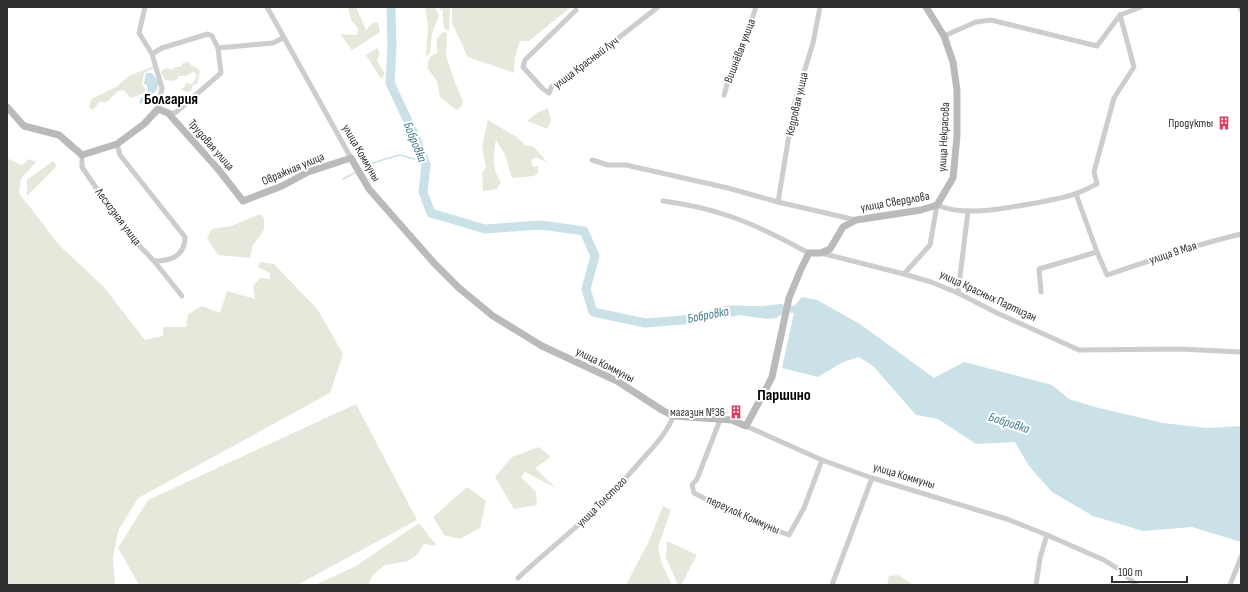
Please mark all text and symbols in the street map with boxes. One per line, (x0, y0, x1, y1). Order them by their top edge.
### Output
street label: Вишнёвая улица (721, 16, 759, 85)
street label: улица Красный Луч (550, 33, 622, 92)
street label: Кедровая улица (782, 70, 812, 137)
district label: Болгария (144, 90, 198, 109)
street label: улица Некрасова (935, 101, 953, 172)
building icon: Продукты (1216, 115, 1232, 131)
street label: Трудовая улица (185, 116, 238, 174)
place label: Продукты (1168, 116, 1213, 131)
water label: Бобровка (400, 120, 431, 165)
street label: улица Коммуны (339, 122, 384, 185)
street label: Овражная улица (259, 149, 327, 189)
street label: Лесхозная улица (91, 185, 145, 249)
street label: улица Свердлова (859, 188, 931, 215)
street label: улица 9 Мая (1147, 238, 1199, 268)
street label: улица Красных Партизан (937, 267, 1039, 325)
water label: Бобровка (686, 303, 731, 327)
street label: улица Коммуны (573, 344, 637, 386)
district label: Паршино (757, 386, 811, 405)
building icon: магазин №36 (728, 404, 744, 420)
place label: магазин №36 (670, 405, 725, 420)
water label: Бобровка (987, 409, 1032, 437)
street label: улица Коммуны (871, 460, 937, 493)
street label: улица Толстого (574, 474, 630, 530)
street label: переулок Коммуны (704, 492, 782, 538)
scale bar (1112, 558, 1187, 584)
text: 100 m (1118, 565, 1143, 580)

